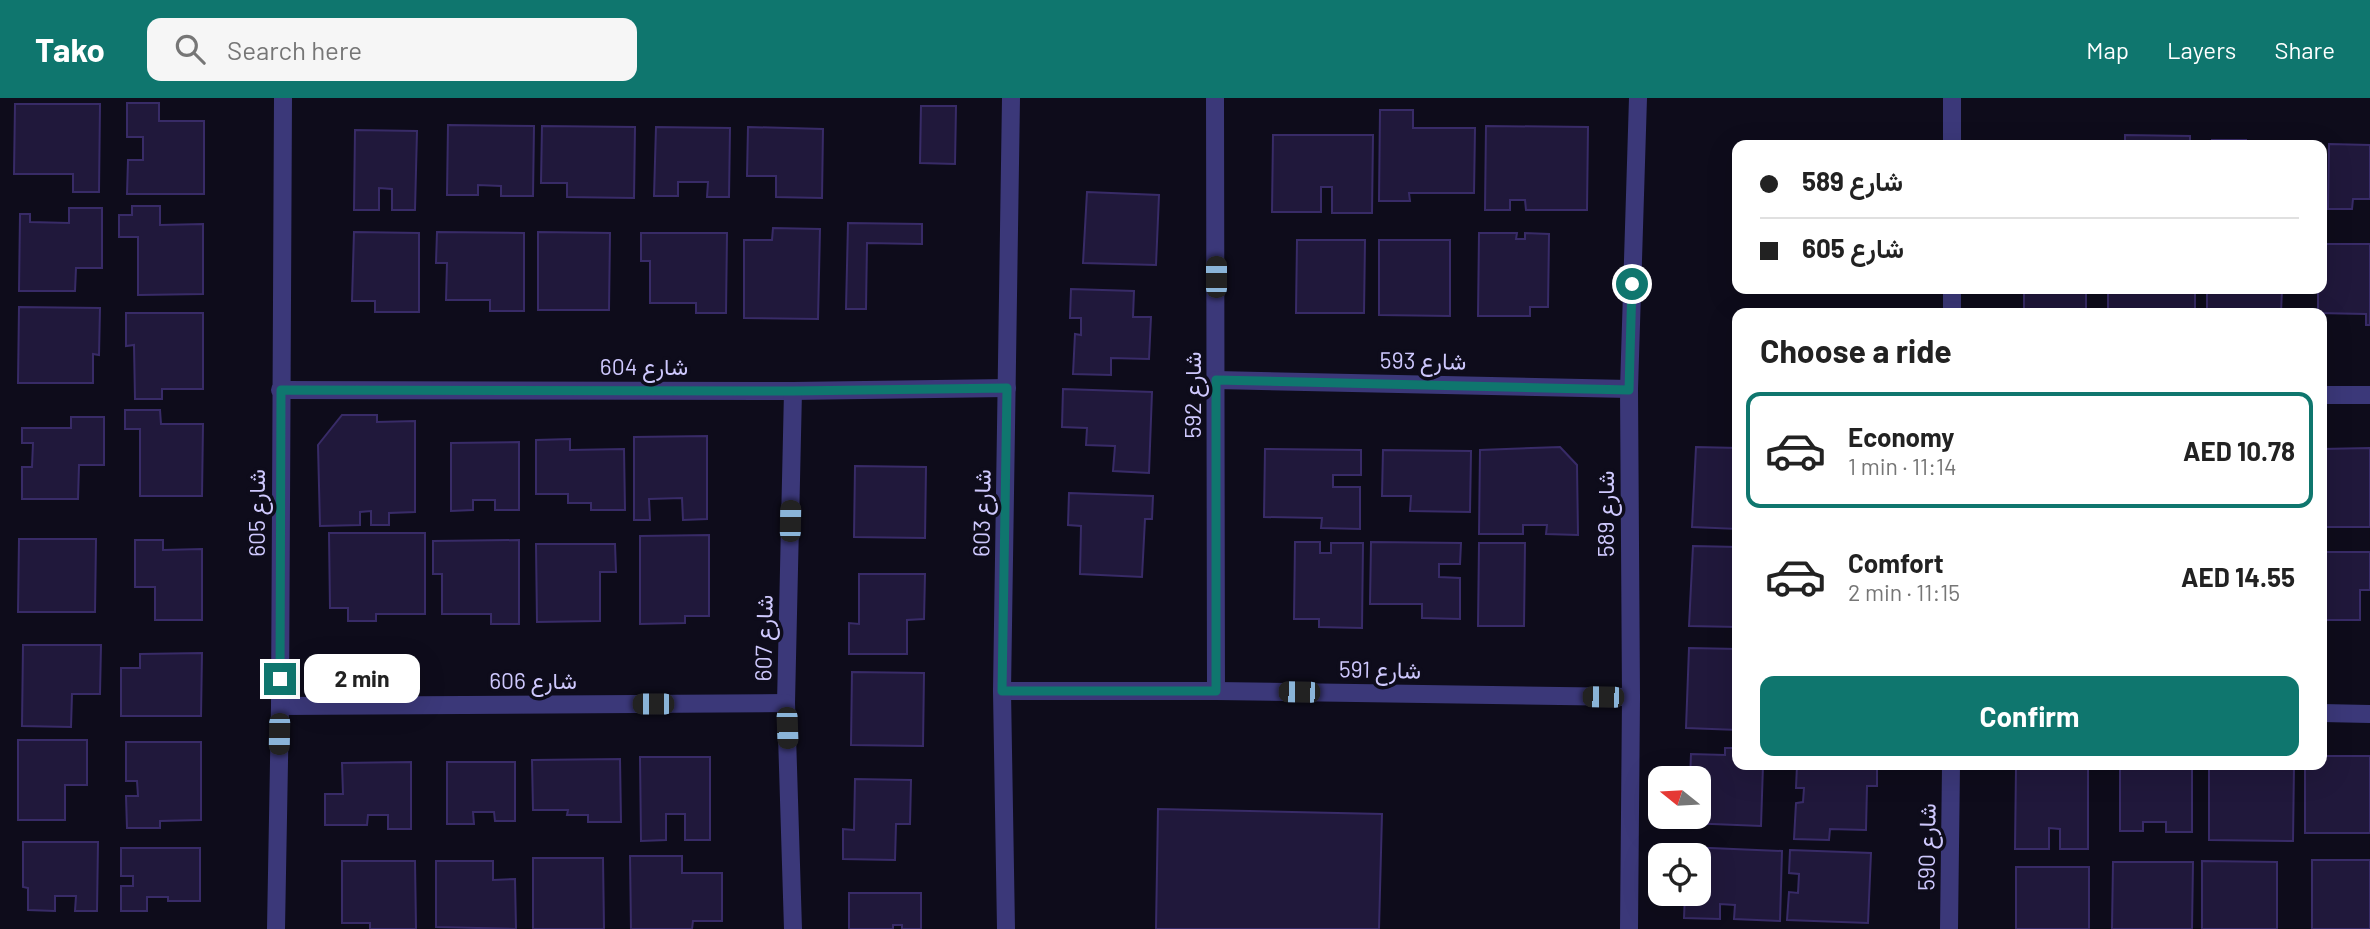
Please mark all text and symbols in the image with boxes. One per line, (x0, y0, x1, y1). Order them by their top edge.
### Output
search box (147, 18, 637, 81)
text: Tako (35, 29, 105, 69)
icon: search (171, 30, 209, 68)
text: Search here (227, 34, 362, 65)
text: Map (2086, 35, 2129, 64)
text: Layers (2167, 35, 2236, 64)
text: Share (2274, 35, 2335, 64)
text: شارع 589 (1802, 165, 1903, 196)
text: شارع 605 (1802, 232, 1904, 263)
car (1206, 256, 1227, 298)
route start (1616, 268, 1648, 300)
text: Choose a ride (1760, 331, 1952, 369)
street label: شارع 593 (1379, 345, 1466, 378)
street label: شارع 604 (600, 352, 688, 383)
street label: شارع 592 (1178, 352, 1209, 439)
icon: car (1764, 419, 1827, 482)
text: Economy (1848, 421, 1954, 452)
text: AED 10.78 (2183, 435, 2295, 466)
text: 1 min · 11:14 (1848, 452, 1957, 480)
street label: شارع 605 (242, 469, 273, 557)
street label: شارع 603 (966, 469, 999, 557)
street label: شارع 589 (1591, 471, 1622, 557)
car (780, 500, 801, 542)
icon: car (1764, 545, 1827, 608)
text: Comfort (1848, 547, 1944, 578)
text: AED 14.55 (2181, 561, 2295, 592)
text: 2 min · 11:15 (1848, 578, 1960, 606)
street label: شارع 607 (748, 594, 781, 682)
callout: 2 min (304, 654, 420, 704)
street label: شارع 591 (1339, 654, 1421, 687)
route end (264, 663, 296, 695)
text: 2 min (334, 664, 390, 692)
street label: شارع 606 (489, 666, 577, 697)
button: Confirm (1760, 676, 2299, 756)
car (1278, 681, 1321, 703)
car (1582, 686, 1625, 708)
car (633, 694, 675, 715)
car (776, 707, 799, 749)
car (269, 713, 290, 755)
north arrow (1648, 766, 1712, 830)
map controls (1648, 766, 1711, 906)
street label: شارع 590 (1911, 803, 1944, 891)
button: locate (1648, 843, 1711, 906)

